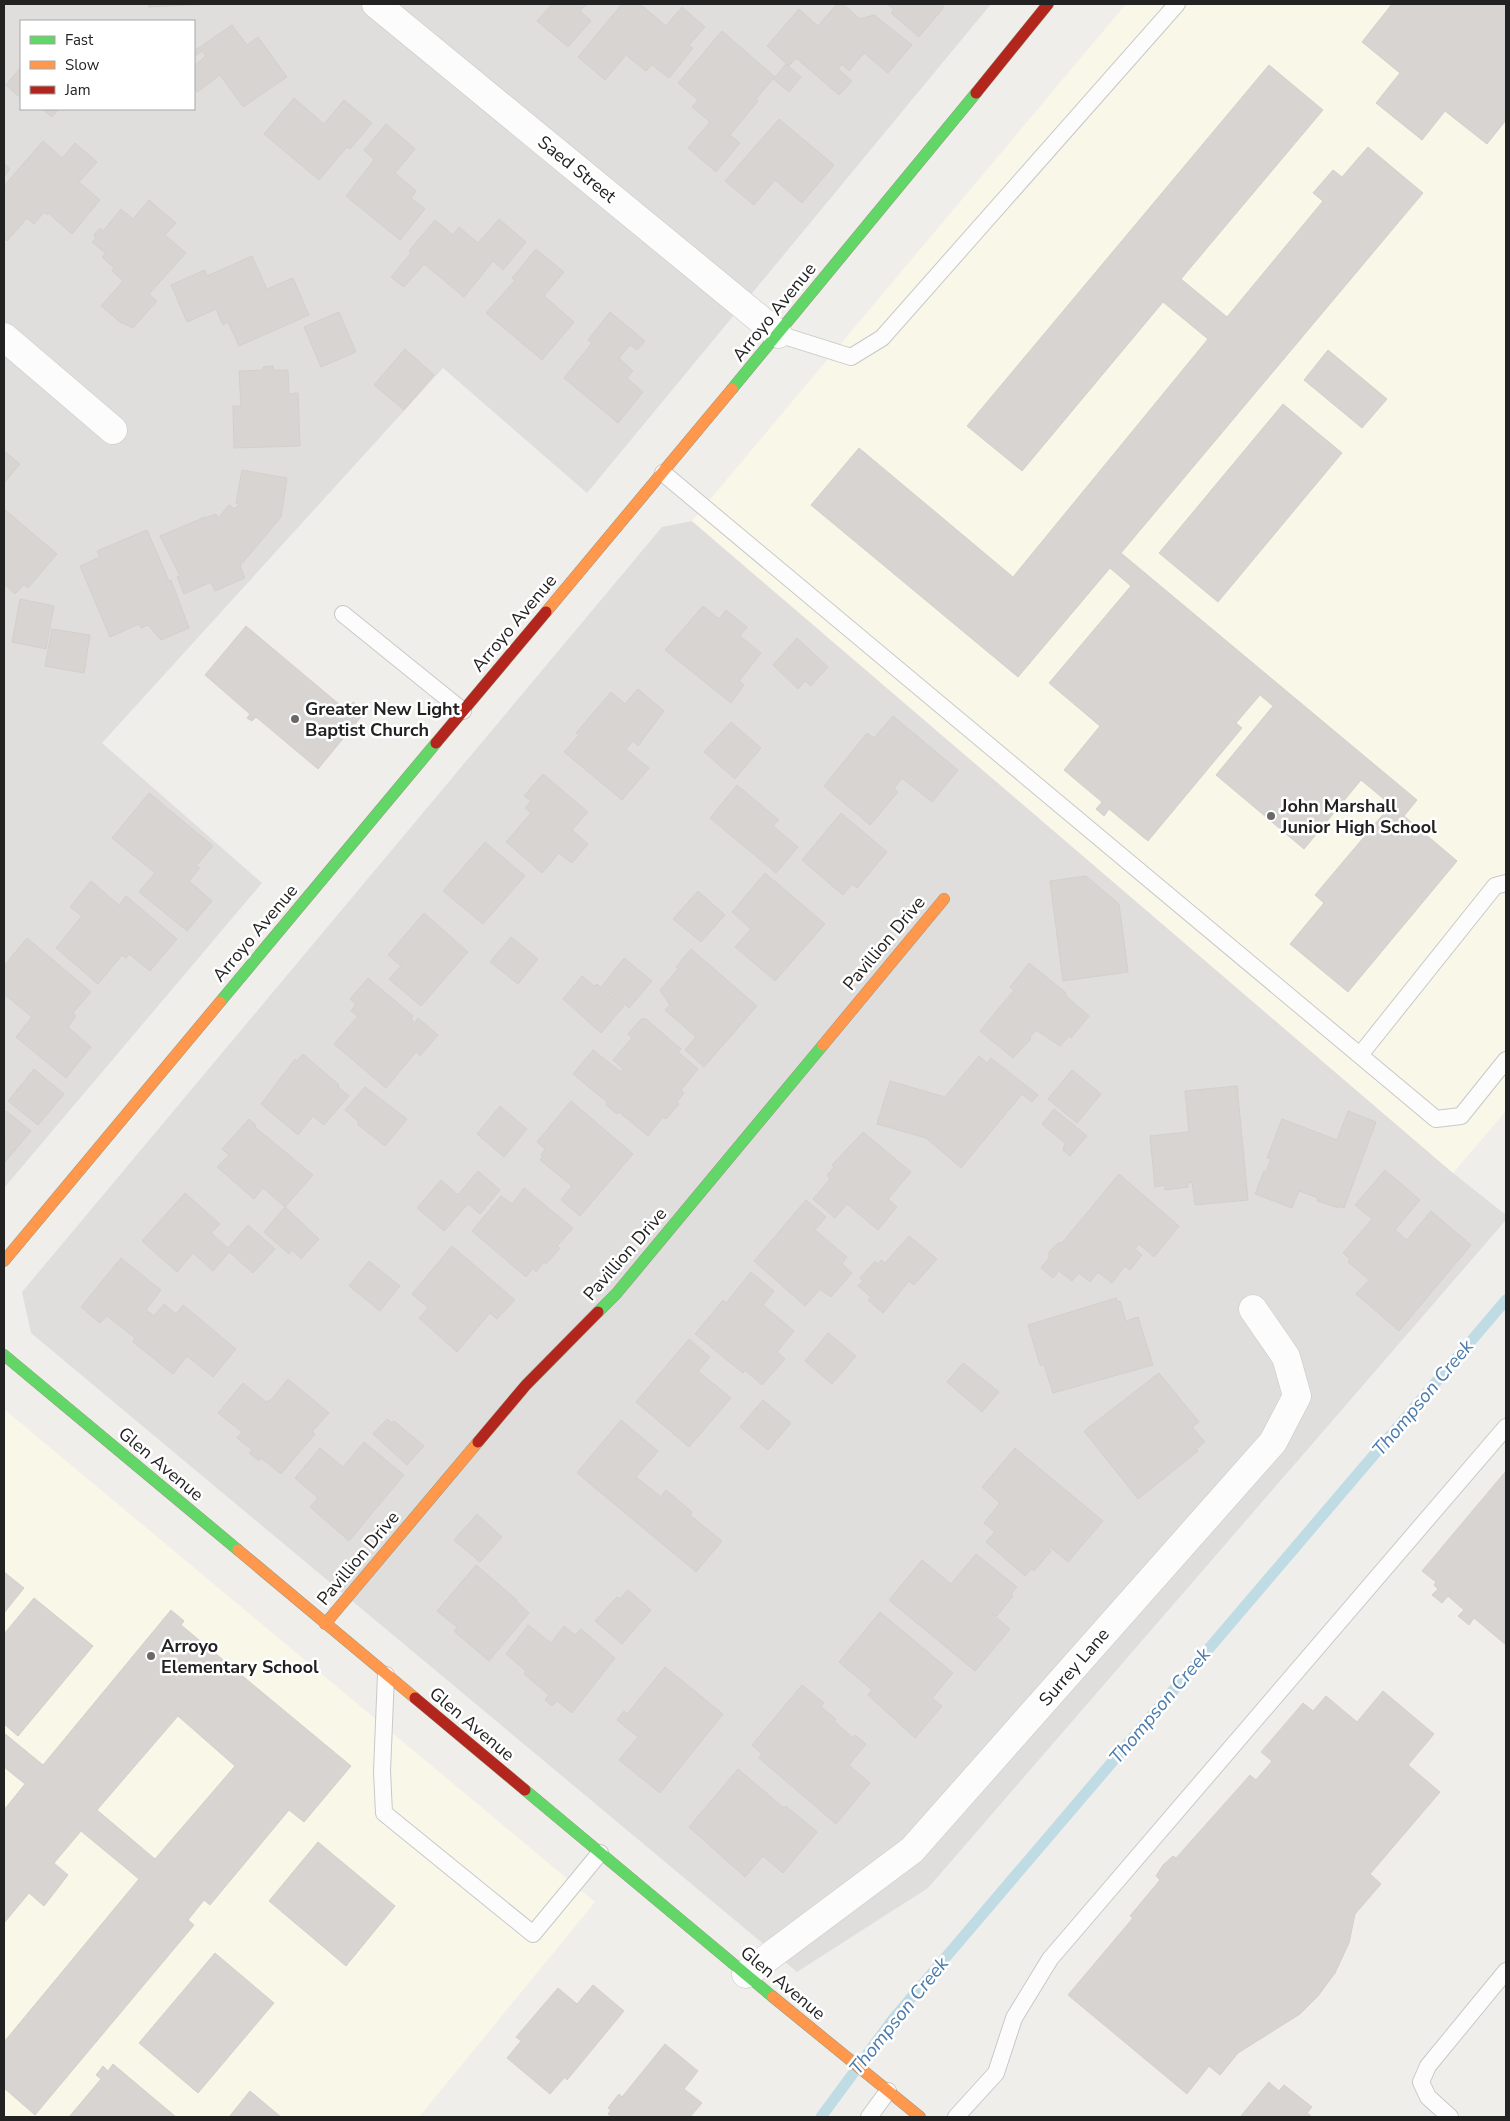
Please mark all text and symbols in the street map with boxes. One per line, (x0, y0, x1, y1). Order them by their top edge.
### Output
legend (20, 20, 195, 110)
text: Fast (65, 30, 94, 50)
text: Slow (65, 55, 100, 75)
text: Jam (64, 80, 91, 100)
street label: Saed Street (533, 130, 622, 208)
street label: Arroyo Avenue (727, 258, 821, 366)
street label: Arroyo Avenue (466, 569, 562, 677)
place label: Greater New Light Baptist Church (305, 697, 460, 742)
marker: Greater New Light Baptist Church (289, 713, 301, 725)
place label: John Marshall Junior High School (1280, 794, 1437, 839)
marker: John Marshall Junior High School (1265, 810, 1277, 822)
street label: Arroyo Avenue (207, 879, 303, 987)
street label: Pavillion Drive (837, 891, 931, 995)
street label: Pavillion Drive (578, 1202, 672, 1306)
water label: Thompson Creek (1367, 1334, 1480, 1462)
street label: Glen Avenue (113, 1421, 209, 1507)
street label: Pavillion Drive (311, 1506, 405, 1610)
street label: Surrey Lane (1033, 1623, 1115, 1711)
place label: Arroyo Elementary School (161, 1634, 319, 1679)
water label: Thompson Creek (1104, 1642, 1217, 1770)
marker: Arroyo Elementary School (145, 1650, 157, 1662)
street label: Glen Avenue (424, 1681, 520, 1767)
street label: Glen Avenue (735, 1940, 831, 2026)
water label: Thompson Creek (843, 1951, 955, 2080)

